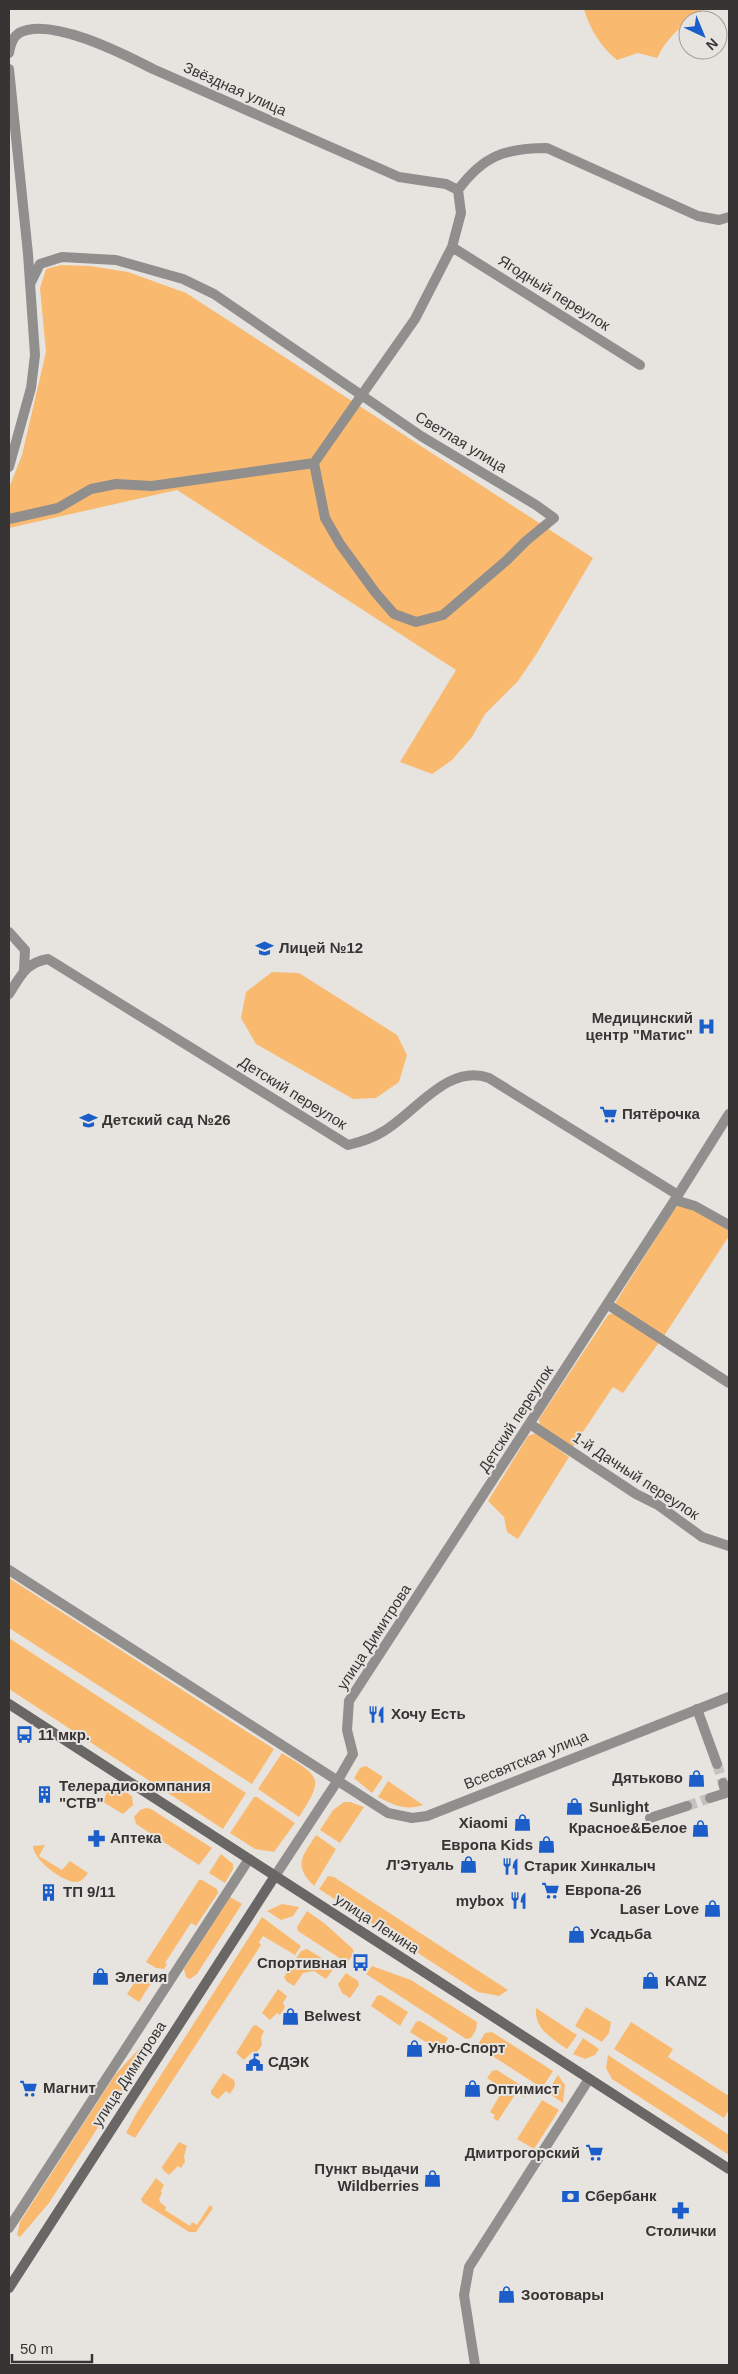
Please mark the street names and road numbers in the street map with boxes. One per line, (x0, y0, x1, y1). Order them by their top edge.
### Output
street label: Звёздная улица (181, 58, 290, 119)
street label: Ягодный переулок (495, 251, 614, 334)
street label: Светлая улица (412, 408, 511, 476)
street label: Детский переулок (236, 1053, 351, 1133)
street label: Детский переулок (475, 1362, 557, 1475)
street label: 1-й Дачный переулок (570, 1428, 703, 1523)
street label: улица Димитрова (333, 1580, 414, 1693)
street label: Всесвятская улица (461, 1727, 591, 1792)
street label: улица Ленина (332, 1890, 423, 1957)
street label: улица Димитрова (88, 2017, 169, 2130)

